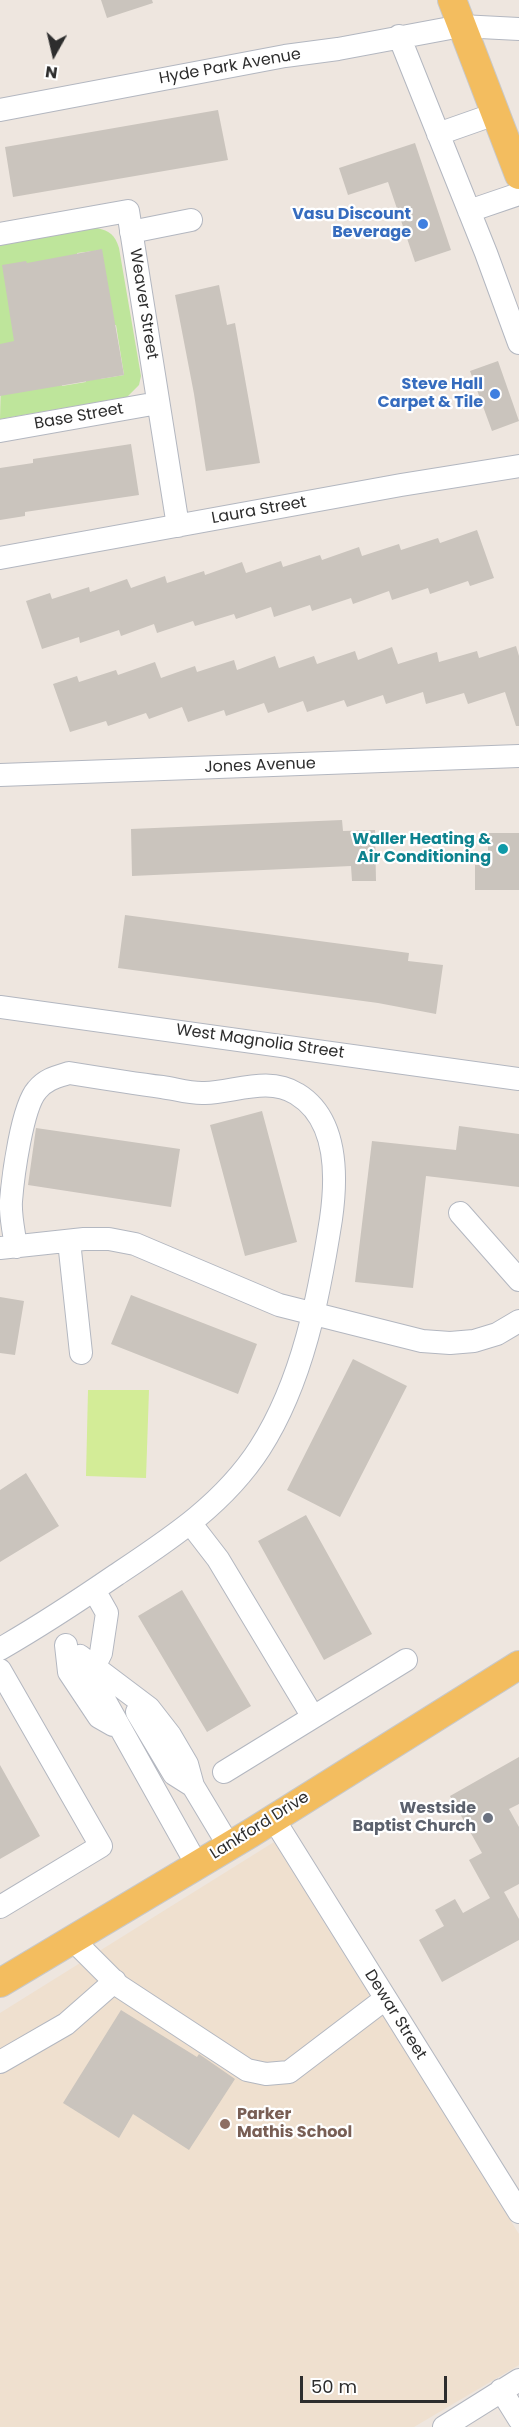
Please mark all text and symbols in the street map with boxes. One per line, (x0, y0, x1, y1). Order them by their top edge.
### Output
north arrow (24, 24, 84, 84)
street label: Hyde Park Avenue (158, 45, 302, 89)
text: N (44, 60, 59, 85)
place label: Vasu Discount Beverage (292, 205, 411, 243)
marker: Vasu Discount Beverage (416, 217, 430, 231)
street label: Weaver Street (125, 247, 161, 361)
place label: Steve Hall Carpet & Tile (378, 375, 483, 413)
marker: Steve Hall Carpet & Tile (488, 387, 502, 401)
street label: Base Street (33, 400, 125, 434)
street label: Laura Street (210, 493, 308, 529)
street label: Jones Avenue (204, 754, 316, 778)
place label: Waller Heating & Air Conditioning (352, 830, 491, 868)
marker: Waller Heating & Air Conditioning (496, 842, 510, 856)
street label: West Magnolia Street (175, 1021, 345, 1063)
street label: Lankford Drive (207, 1788, 313, 1864)
place label: Westside Baptist Church (353, 1799, 476, 1837)
marker: Westside Baptist Church (481, 1811, 495, 1825)
street label: Dewar Street (360, 1967, 430, 2063)
place label: Parker Mathis School (237, 2105, 352, 2143)
marker: Parker Mathis School (218, 2117, 232, 2131)
scale bar (303, 2364, 450, 2402)
text: 50 m (311, 2374, 357, 2399)

